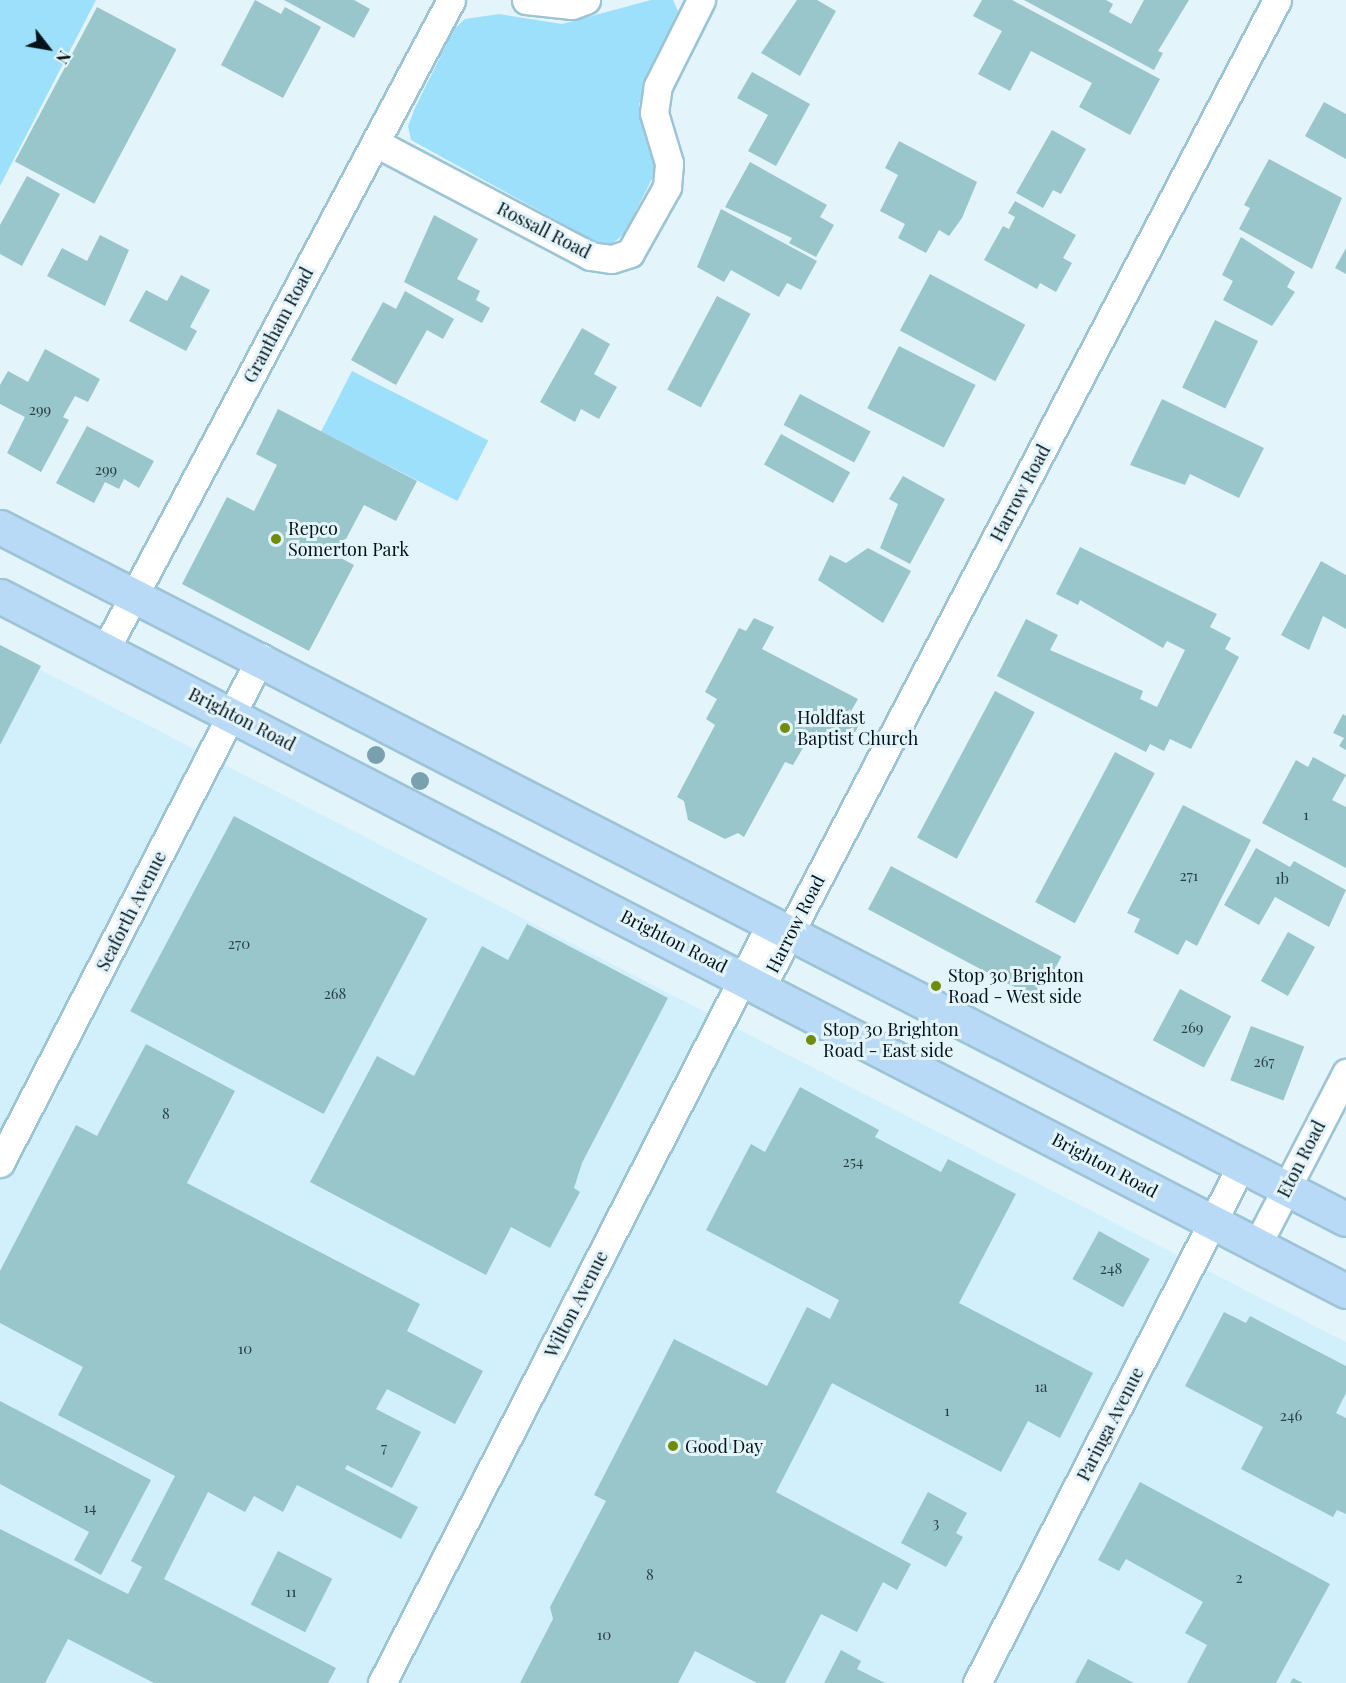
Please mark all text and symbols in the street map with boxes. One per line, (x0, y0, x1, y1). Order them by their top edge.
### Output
north arrow (18, 18, 78, 78)
text: N (52, 47, 76, 68)
street label: Rossall Road (494, 197, 594, 263)
street label: Grantham Road (238, 264, 318, 386)
house number: 299 (29, 401, 51, 419)
street label: Harrow Road (985, 441, 1055, 545)
house number: 299 (95, 461, 117, 479)
place label: Repco Somerton Park (288, 518, 409, 560)
marker: Repco Somerton Park (269, 532, 283, 546)
street label: Brighton Road (185, 683, 299, 755)
place label: Holdfast Baptist Church (797, 707, 919, 750)
marker: Holdfast Baptist Church (778, 721, 792, 735)
house number: 1 (1303, 806, 1309, 824)
street label: Seaforth Avenue (91, 847, 171, 975)
house number: 271 (1180, 867, 1198, 885)
house number: 1b (1275, 870, 1289, 888)
street label: Harrow Road (761, 871, 829, 977)
street label: Brighton Road (617, 905, 731, 977)
house number: 270 (228, 935, 250, 953)
place label: Stop 30 Brighton Road - West side (948, 965, 1084, 1008)
marker: Stop 30 Brighton Road - West side (929, 979, 943, 993)
house number: 268 (324, 985, 346, 1003)
place label: Stop 30 Brighton Road - East side (823, 1019, 959, 1062)
house number: 269 (1181, 1019, 1203, 1037)
marker: Stop 30 Brighton Road - East side (804, 1033, 818, 1047)
house number: 267 (1253, 1053, 1275, 1071)
house number: 8 (162, 1105, 170, 1123)
street label: Eton Road (1272, 1117, 1330, 1201)
street label: Brighton Road (1048, 1128, 1162, 1202)
house number: 254 (843, 1153, 863, 1171)
street label: Wilton Avenue (540, 1247, 612, 1361)
house number: 248 (1100, 1260, 1122, 1278)
house number: 10 (238, 1340, 252, 1358)
street label: Paringa Avenue (1072, 1363, 1148, 1485)
house number: 1a (1034, 1378, 1048, 1396)
house number: 1 (944, 1402, 950, 1420)
house number: 246 (1280, 1407, 1302, 1425)
place label: Good Day (685, 1435, 763, 1457)
house number: 7 (381, 1439, 387, 1457)
marker: Good Day (666, 1439, 680, 1453)
house number: 14 (84, 1499, 96, 1517)
house number: 3 (933, 1514, 939, 1532)
house number: 8 (646, 1566, 654, 1584)
house number: 2 (1235, 1569, 1243, 1587)
house number: 11 (285, 1583, 297, 1601)
house number: 10 (597, 1626, 611, 1644)

